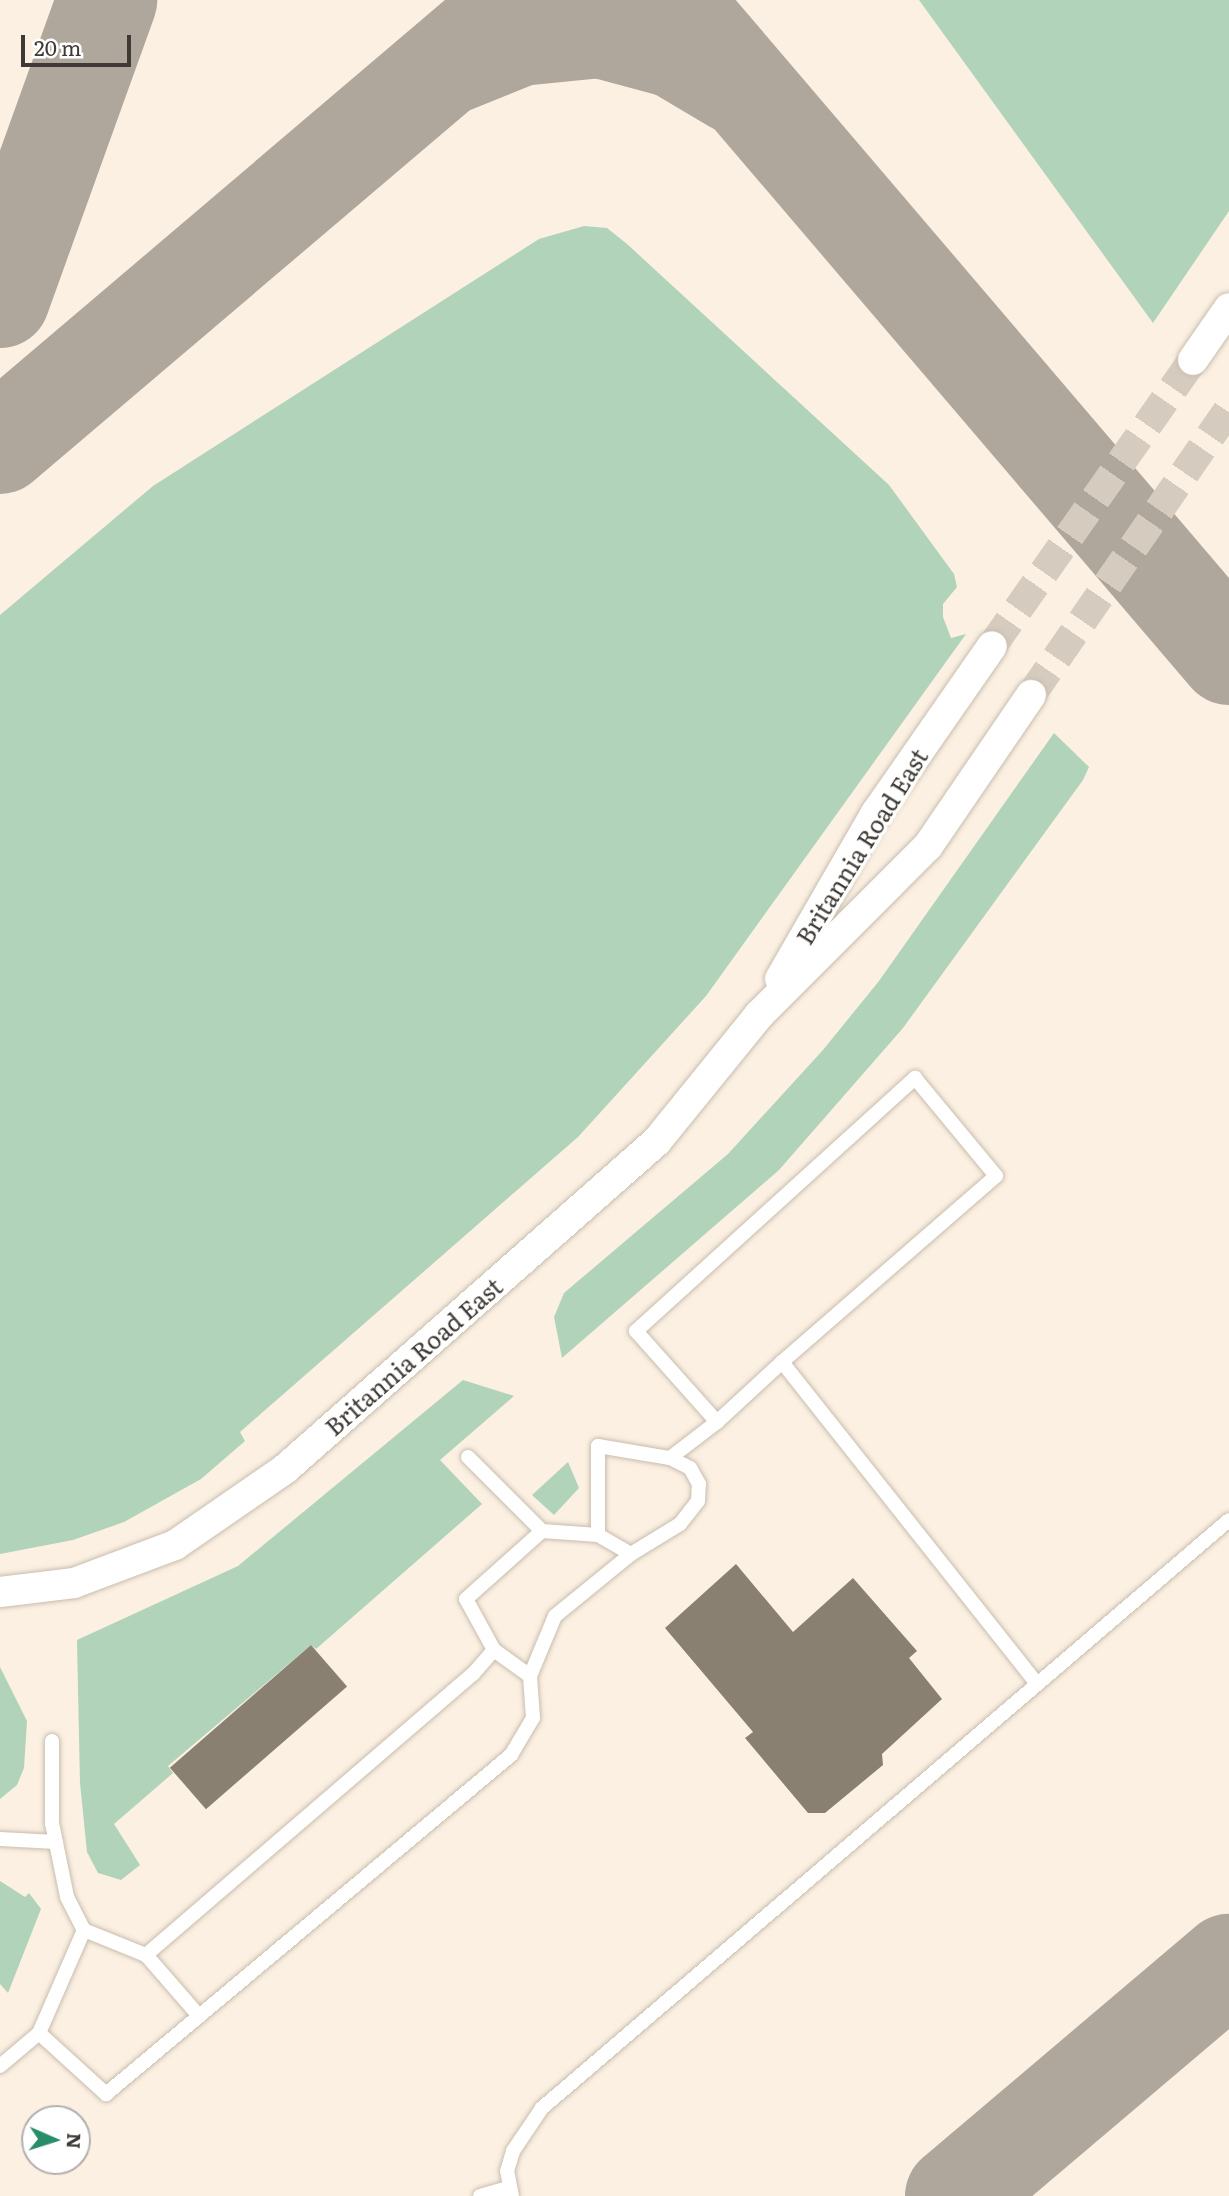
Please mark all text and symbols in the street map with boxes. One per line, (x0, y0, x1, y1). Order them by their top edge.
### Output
scale bar (24, 21, 135, 65)
text: 20 m (34, 31, 81, 62)
street label: Britannia Road East (789, 743, 933, 949)
street label: Britannia Road East (319, 1271, 507, 1441)
north arrow (21, 2105, 91, 2175)
text: N (61, 2132, 89, 2150)

